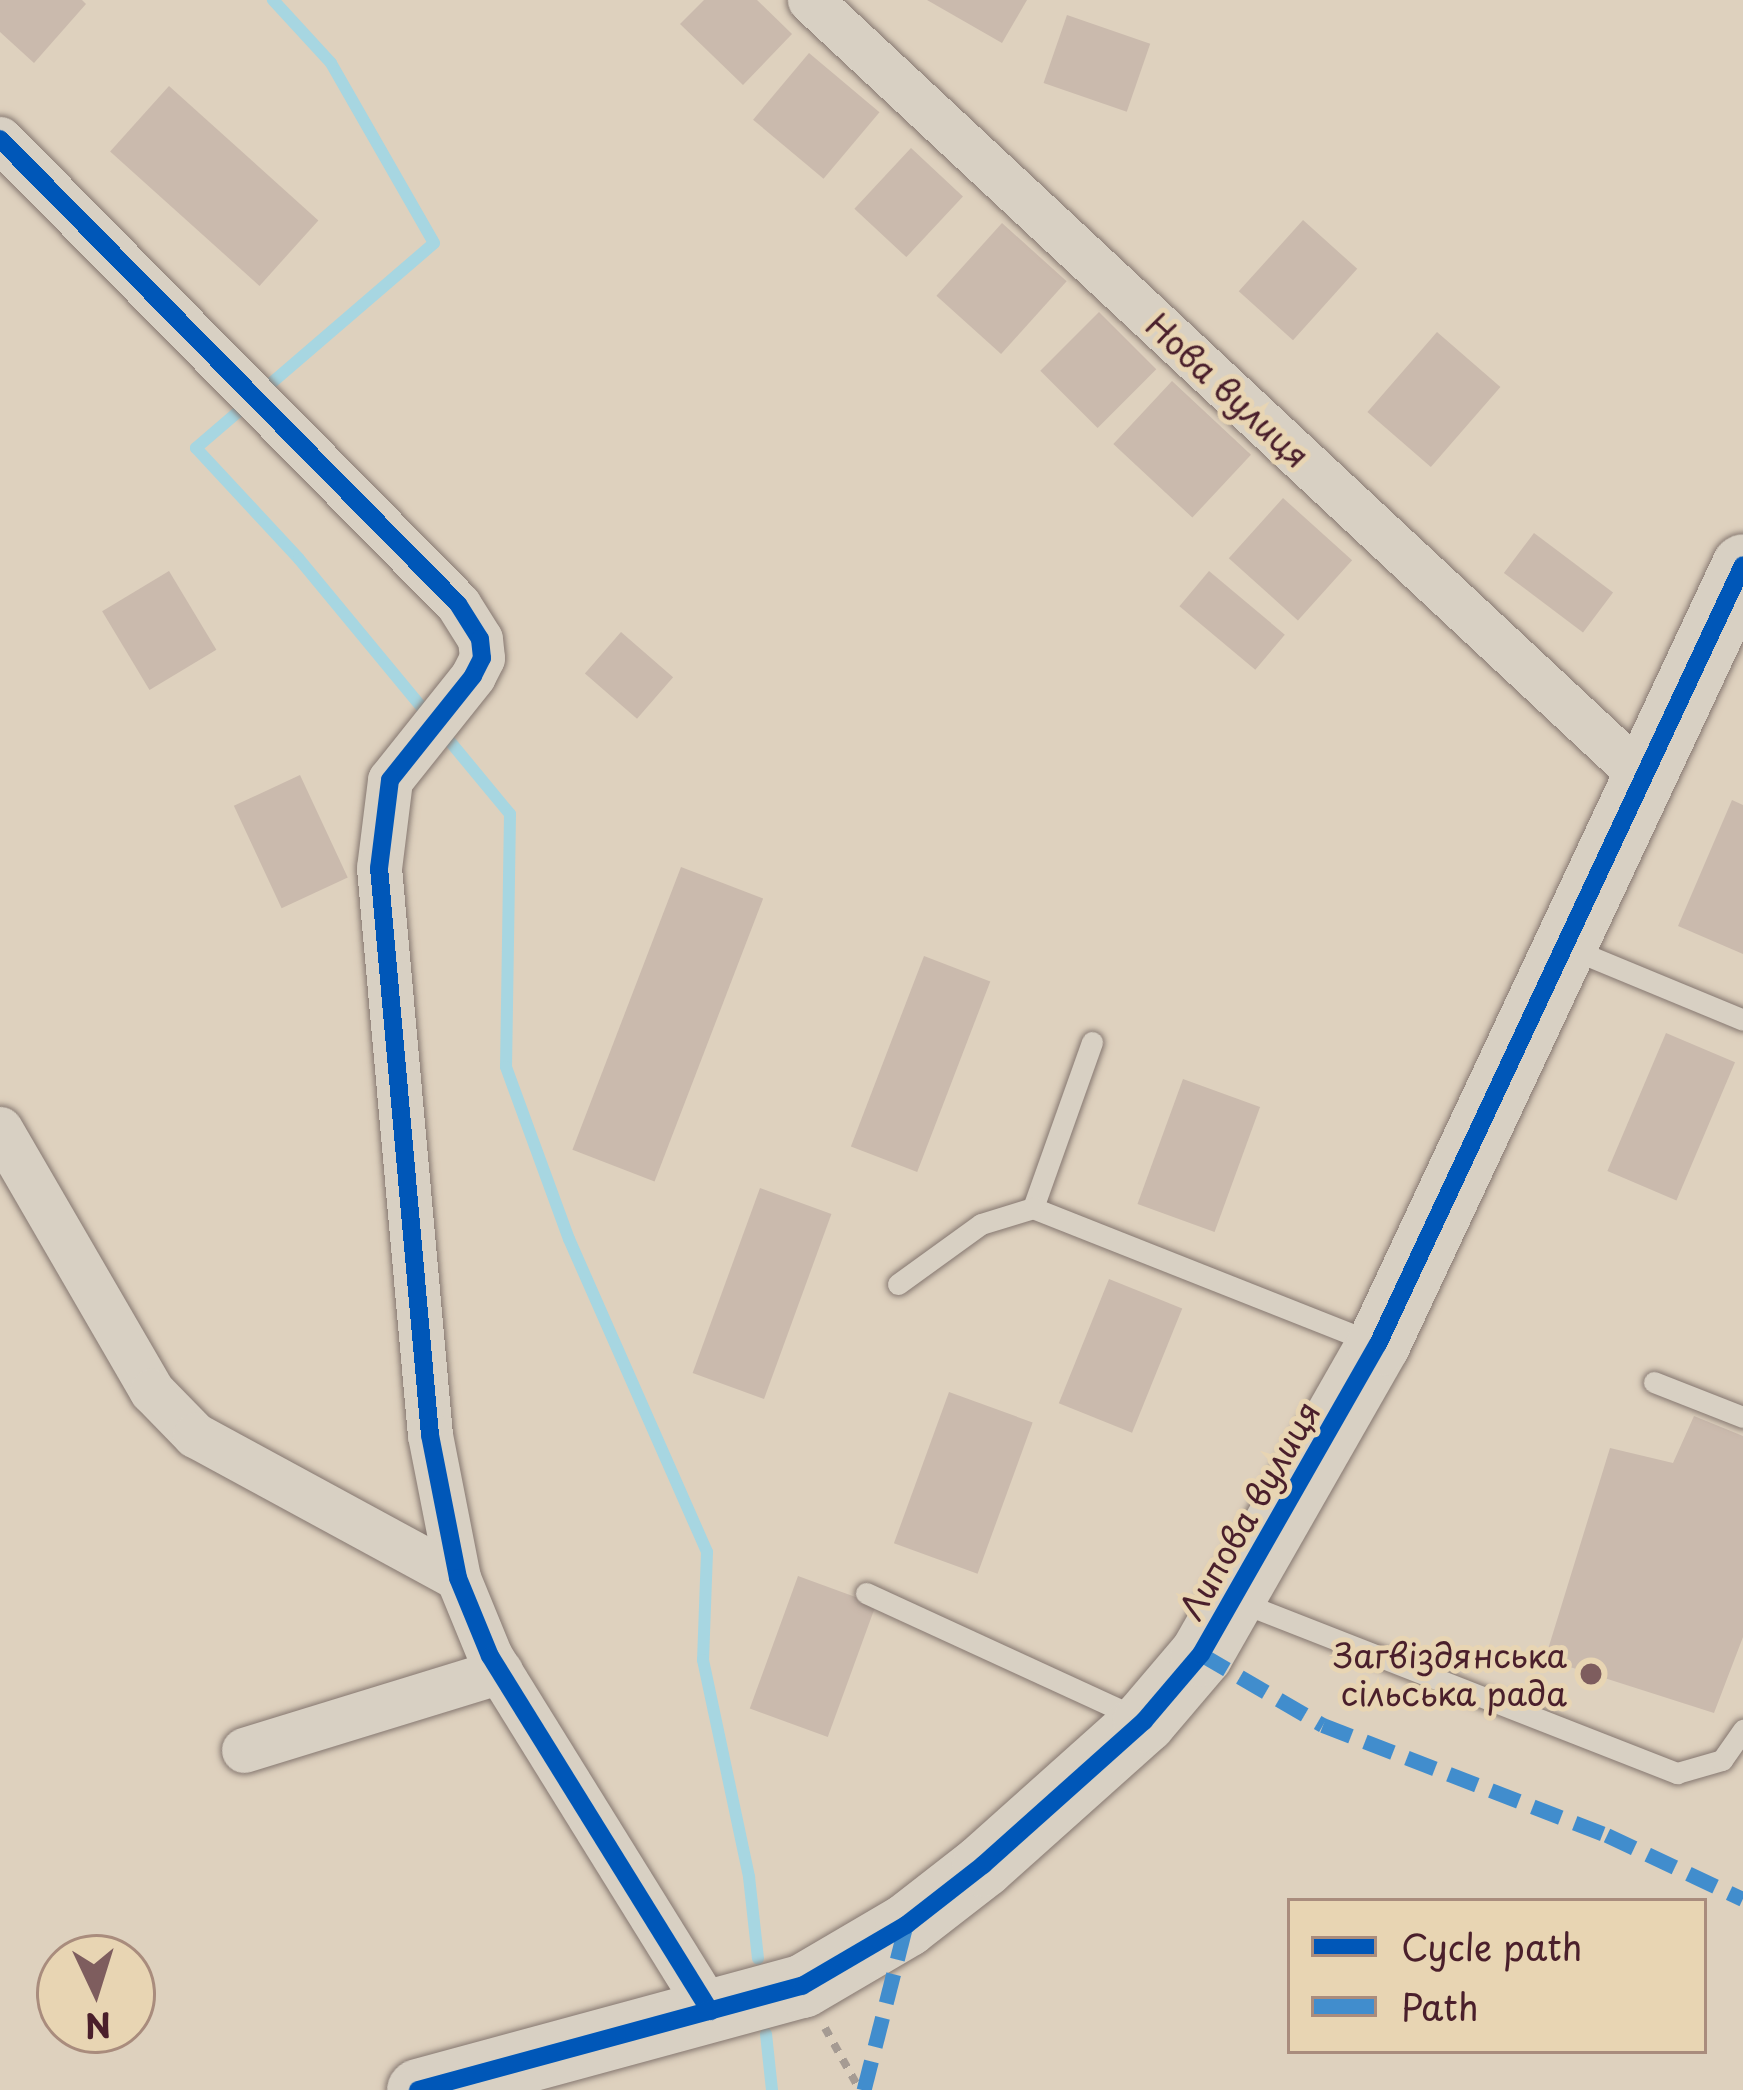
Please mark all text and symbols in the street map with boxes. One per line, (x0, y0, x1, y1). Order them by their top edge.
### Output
street label: Нова вулиця (1138, 304, 1318, 476)
street label: Липова вулиця (1170, 1393, 1328, 1627)
place label: Загвіздянська сільська рада (1333, 1635, 1567, 1713)
marker: Загвіздянська сільська рада (1578, 1661, 1604, 1687)
legend (1287, 1898, 1707, 2054)
text: Cycle path (1401, 1919, 1583, 1973)
north arrow (36, 1934, 156, 2054)
text: Path (1401, 1979, 1479, 2033)
text: N (84, 2001, 113, 2053)

